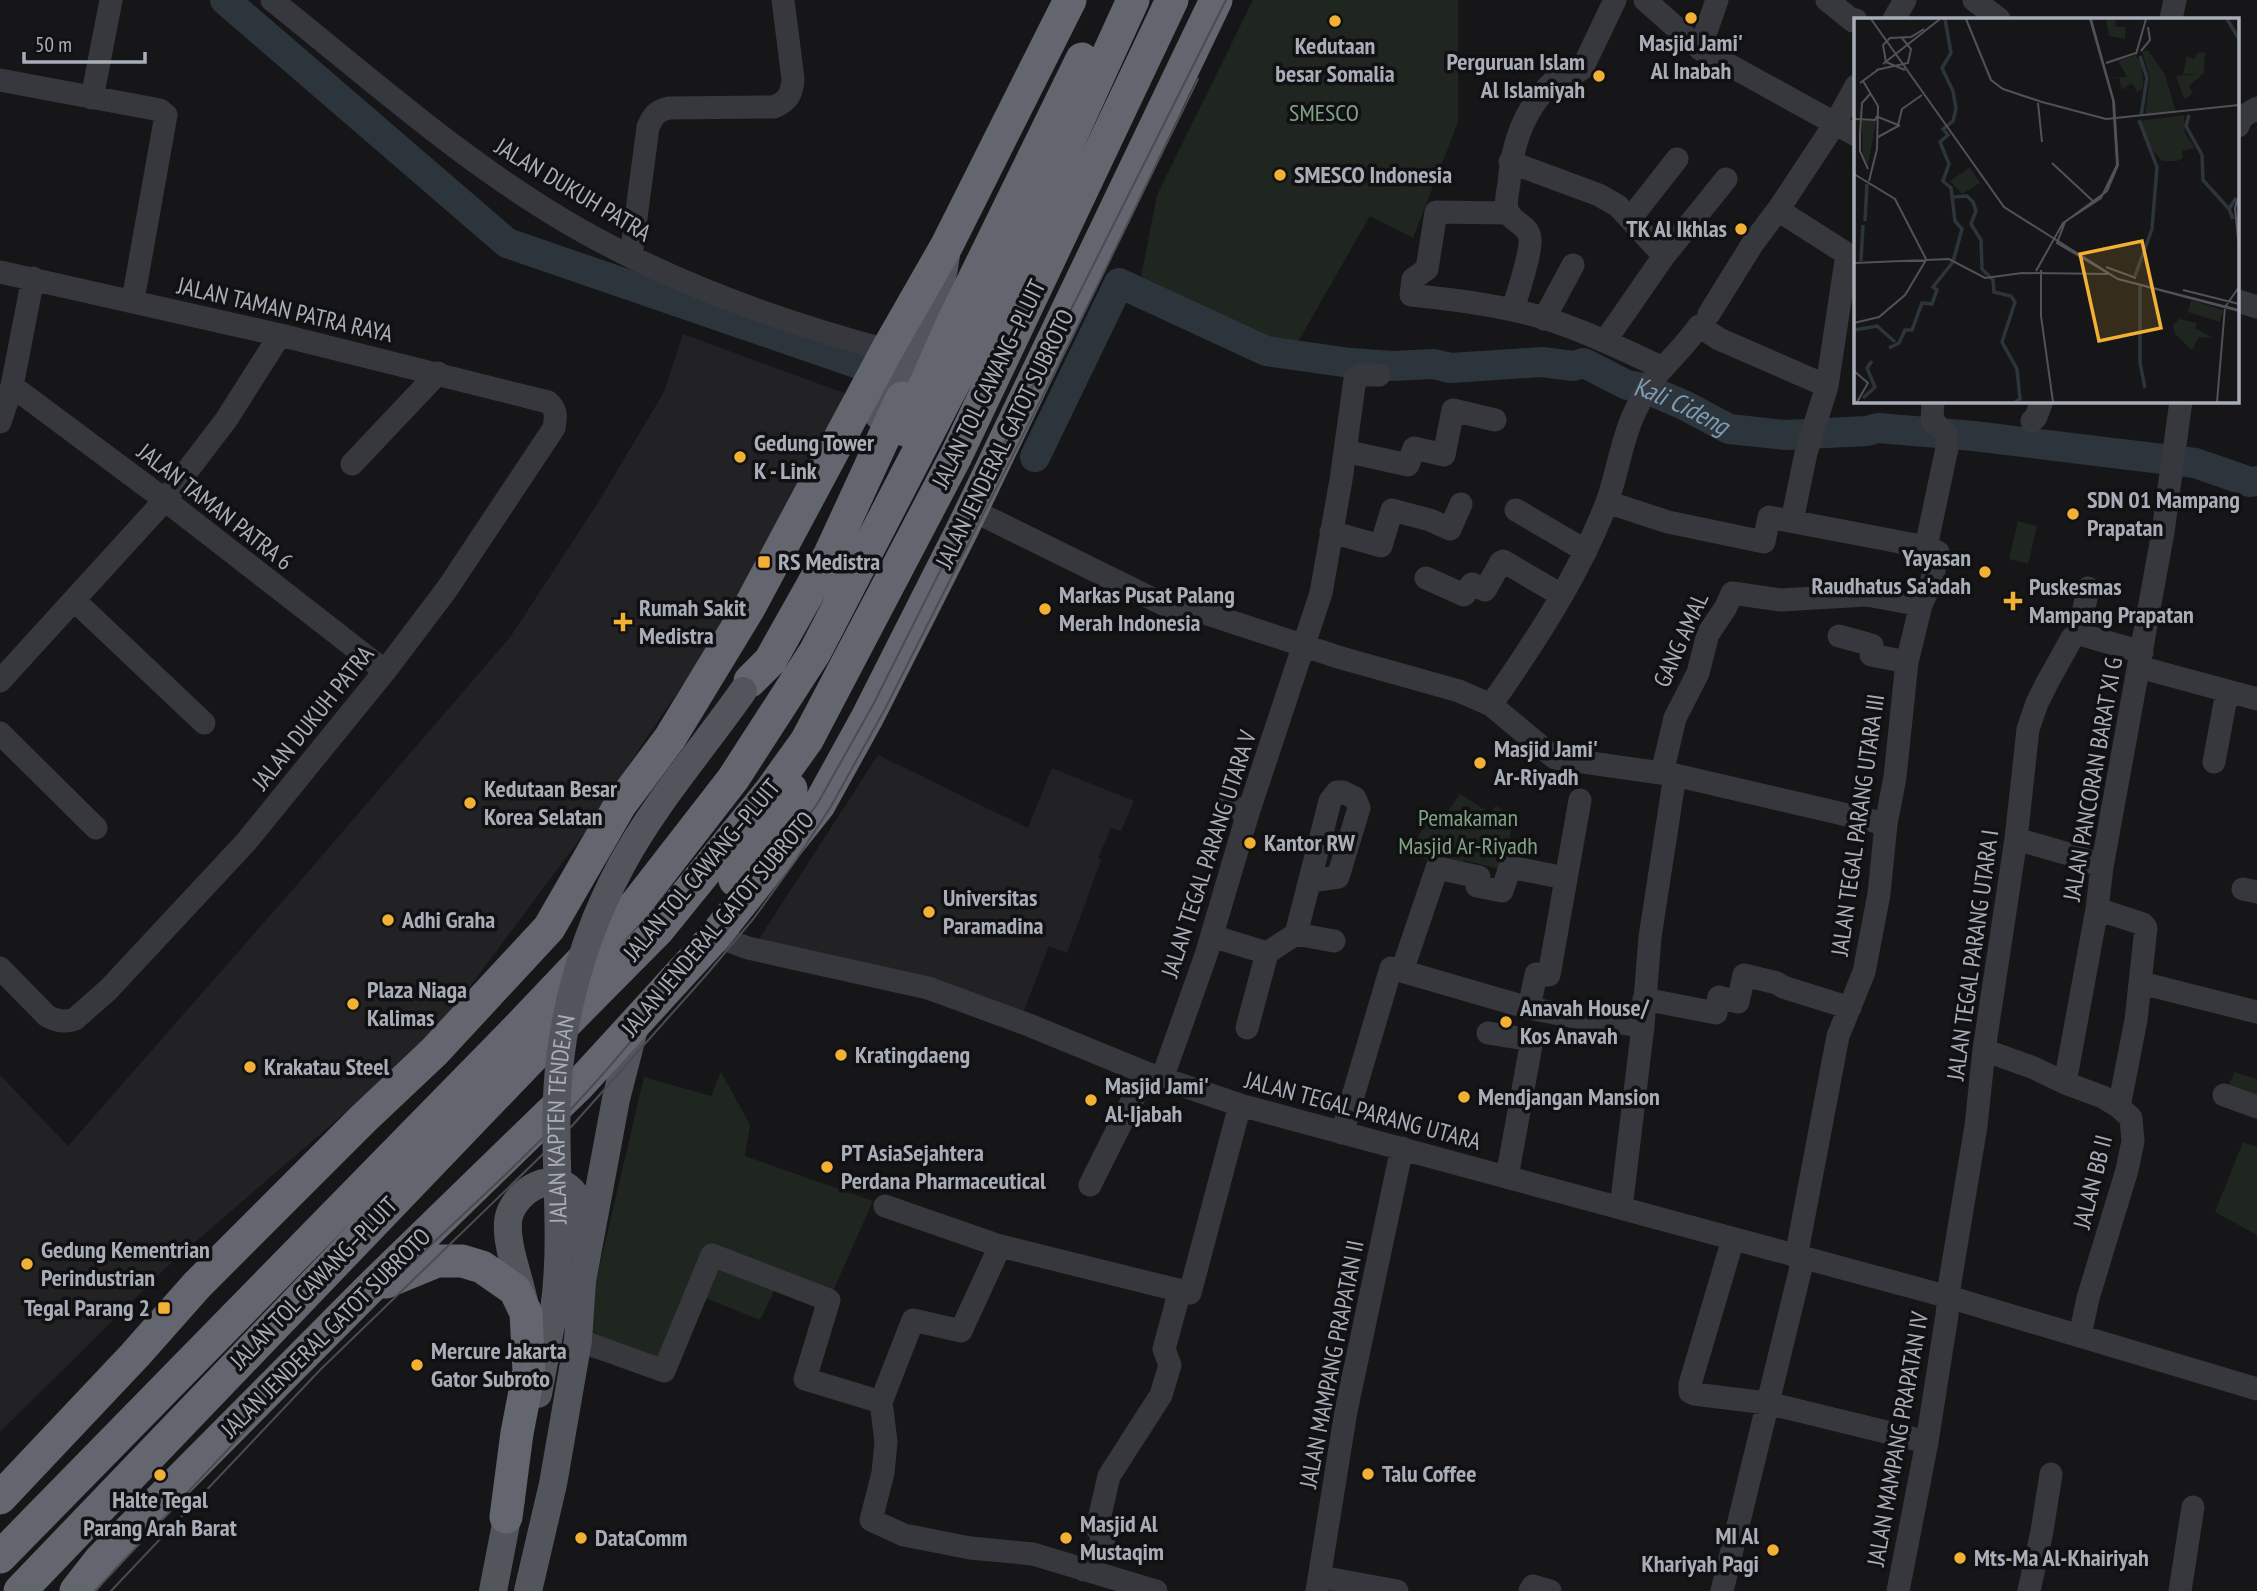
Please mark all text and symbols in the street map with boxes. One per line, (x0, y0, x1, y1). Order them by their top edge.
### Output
marker: Masjid Jami' Al Inabah (1683, 10, 1699, 26)
marker: Kedutaan besar Somalia (1327, 13, 1343, 29)
inset map (1854, 18, 2240, 402)
scale bar (24, 21, 145, 65)
place label: Masjid Jami' Al Inabah (1639, 27, 1743, 86)
place label: Kedutaan besar Somalia (1275, 30, 1395, 89)
text: 50 m (35, 31, 72, 58)
place label: Perguruan Islam Al Islamiyah (1447, 46, 1585, 105)
marker: Perguruan Islam Al Islamiyah (1591, 68, 1607, 84)
park label: SMESCO (1289, 97, 1359, 128)
street label: JALAN DUKUH PATRA (489, 130, 657, 249)
place label: SMESCO Indonesia (1294, 159, 1452, 190)
marker: SMESCO Indonesia (1272, 167, 1288, 183)
place label: TK Al Ikhlas (1626, 213, 1727, 244)
marker: TK Al Ikhlas (1733, 221, 1749, 237)
street label: JALAN TAMAN PATRA RAYA (173, 269, 396, 350)
street label: JALAN TOL CAWANG–PLUIT (924, 274, 1053, 494)
street label: JALAN JENDERAL GATOT SUBROTO (928, 304, 1081, 574)
water label: Kali Cideng (1631, 369, 1736, 443)
place label: Gedung Tower K - Link (754, 427, 875, 486)
street label: JALAN TAMAN PATRA 6 (130, 436, 299, 577)
marker: Gedung Tower K - Link (732, 449, 748, 465)
place label: SDN 01 Mampang Prapatan (2087, 484, 2240, 543)
marker: SDN 01 Mampang Prapatan (2065, 506, 2081, 522)
place label: Yayasan Raudhatus Sa'adah (1811, 542, 1971, 601)
place label: RS Medistra (778, 546, 880, 577)
marker: RS Medistra (756, 554, 772, 570)
marker: Yayasan Raudhatus Sa'adah (1977, 564, 1993, 580)
place label: Puskesmas Mampang Prapatan (2029, 571, 2194, 630)
place label: Markas Pusat Palang Merah Indonesia (1059, 579, 1235, 638)
street label: GANG AMAL (1646, 588, 1715, 692)
marker: Puskesmas Mampang Prapatan (2003, 591, 2023, 611)
place label: Rumah Sakit Medistra (639, 592, 746, 651)
marker: Markas Pusat Palang Merah Indonesia (1037, 601, 1053, 617)
marker: Rumah Sakit Medistra (613, 612, 633, 632)
street label: JALAN DUKUH PATRA (244, 639, 381, 797)
street label: JALAN PANCORAN BARAT XI G (2056, 655, 2129, 904)
street label: JALAN TEGAL PARANG UTARA III (1824, 692, 1891, 959)
street label: JALAN TEGAL PARANG UTARA V (1154, 726, 1263, 982)
place label: Masjid Jami' Ar-Riyadh (1493, 733, 1598, 792)
marker: Masjid Jami' Ar-Riyadh (1472, 755, 1488, 771)
street label: JALAN TOL CAWANG–PLUIT (616, 772, 787, 968)
place label: Kedutaan Besar Korea Selatan (484, 773, 618, 832)
marker: Kedutaan Besar Korea Selatan (462, 795, 478, 811)
park label: Pemakaman Masjid Ar-Riyadh (1398, 802, 1538, 861)
street label: JALAN JENDERAL GATOT SUBROTO (614, 805, 821, 1043)
place label: Kantor RW (1264, 827, 1356, 858)
street label: JALAN TEGAL PARANG UTARA I (1939, 828, 2005, 1083)
marker: Kantor RW (1242, 835, 1258, 851)
place label: Universitas Paramadina (943, 882, 1043, 941)
place label: Adhi Graha (401, 904, 495, 935)
marker: Universitas Paramadina (921, 904, 937, 920)
marker: Adhi Graha (380, 912, 396, 928)
place label: Plaza Niaga Kalimas (367, 974, 467, 1033)
place label: Anavah House/ Kos Anavah (1519, 992, 1650, 1051)
marker: Plaza Niaga Kalimas (345, 996, 361, 1012)
street label: JALAN KAPTEN TENDEAN (540, 1012, 582, 1225)
marker: Anavah House/ Kos Anavah (1498, 1014, 1514, 1030)
place label: Kratingdaeng (855, 1039, 970, 1070)
marker: Kratingdaeng (833, 1047, 849, 1063)
place label: Krakatau Steel (264, 1051, 389, 1082)
marker: Krakatau Steel (242, 1059, 258, 1075)
street label: JALAN TEGAL PARANG UTARA (1241, 1064, 1485, 1157)
place label: Masjid Jami' Al-Ijabah (1104, 1070, 1209, 1129)
place label: Mendjangan Mansion (1478, 1081, 1660, 1112)
marker: Mendjangan Mansion (1456, 1089, 1472, 1105)
marker: Masjid Jami' Al-Ijabah (1083, 1092, 1099, 1108)
street label: JALAN BB II (2066, 1132, 2119, 1233)
place label: PT AsiaSejahtera Perdana Pharmaceutical (841, 1137, 1046, 1196)
marker: PT AsiaSejahtera Perdana Pharmaceutical (819, 1159, 835, 1175)
street label: JALAN TOL CAWANG–PLUIT (223, 1190, 404, 1376)
street label: JALAN JENDERAL GATOT SUBROTO (213, 1221, 437, 1445)
place label: Gedung Kementrian Perindustrian (41, 1234, 210, 1293)
street label: JALAN MAMPANG PRAPATAN II (1292, 1237, 1371, 1491)
marker: Gedung Kementrian Perindustrian (19, 1256, 35, 1272)
place label: Tegal Parang 2 (24, 1292, 150, 1323)
marker: Tegal Parang 2 (156, 1300, 172, 1316)
street label: JALAN MAMPANG PRAPATAN IV (1860, 1309, 1935, 1569)
place label: Mercure Jakarta Gator Subroto (431, 1335, 567, 1394)
marker: Mercure Jakarta Gator Subroto (409, 1357, 425, 1373)
place label: Talu Coffee (1382, 1458, 1476, 1489)
marker: Talu Coffee (1360, 1466, 1376, 1482)
marker: Halte Tegal Parang Arah Barat (152, 1467, 168, 1483)
place label: Halte Tegal Parang Arah Barat (83, 1484, 237, 1543)
place label: Masjid Al Mustaqim (1080, 1508, 1164, 1567)
place label: MI Al Khariyah Pagi (1641, 1520, 1759, 1579)
place label: DataComm (595, 1522, 687, 1553)
marker: DataComm (573, 1530, 589, 1546)
marker: Masjid Al Mustaqim (1058, 1530, 1074, 1546)
marker: MI Al Khariyah Pagi (1765, 1542, 1781, 1558)
place label: Mts-Ma Al-Khairiyah (1974, 1542, 2149, 1573)
marker: Mts-Ma Al-Khairiyah (1952, 1550, 1968, 1566)

